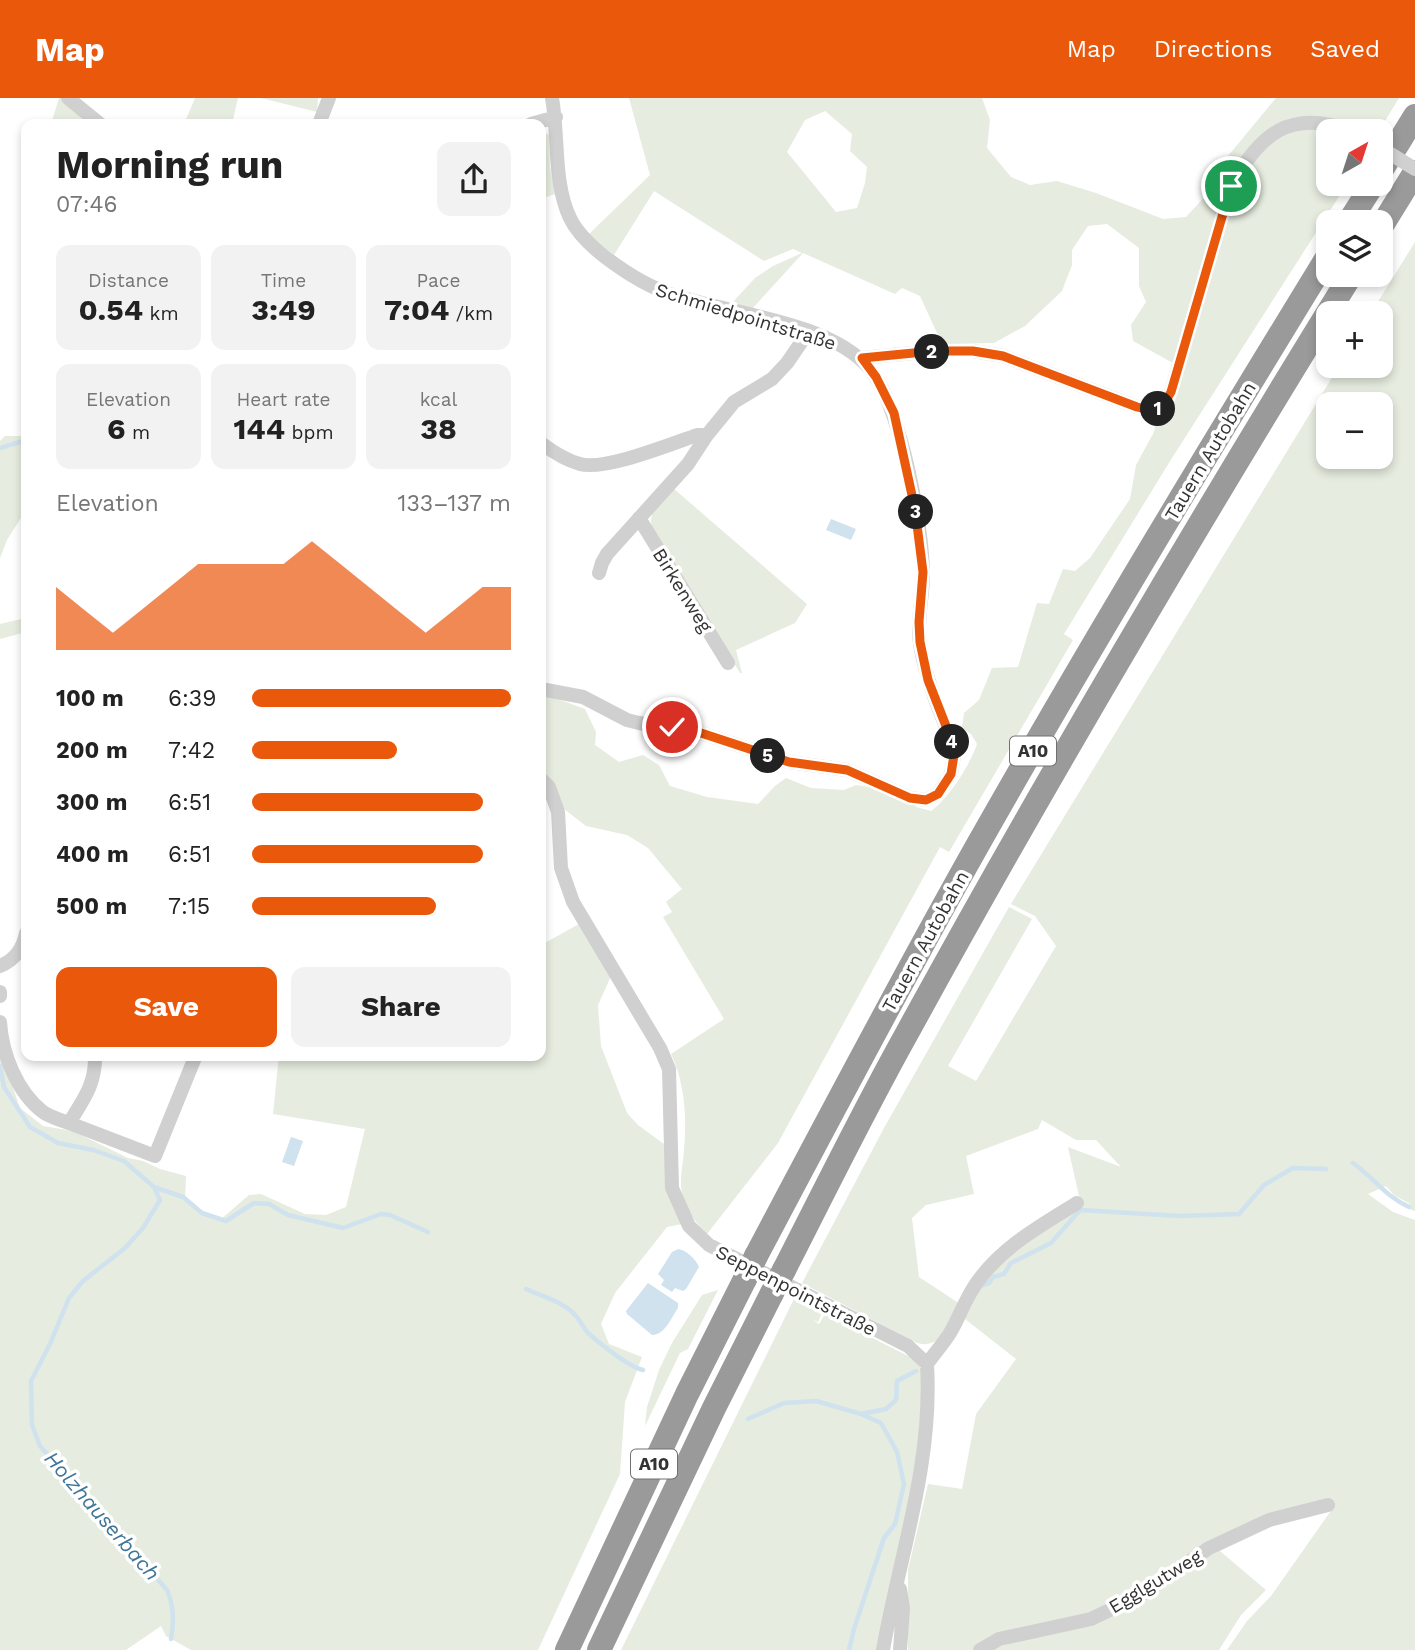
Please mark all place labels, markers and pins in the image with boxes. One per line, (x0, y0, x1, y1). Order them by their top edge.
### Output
pin (1201, 156, 1261, 216)
pin: 2 (914, 334, 950, 370)
pin: 1 (1140, 392, 1176, 426)
pin: 3 (898, 494, 934, 530)
pin (642, 697, 702, 757)
pin: 4 (934, 724, 970, 760)
pin: 5 (750, 738, 786, 774)

